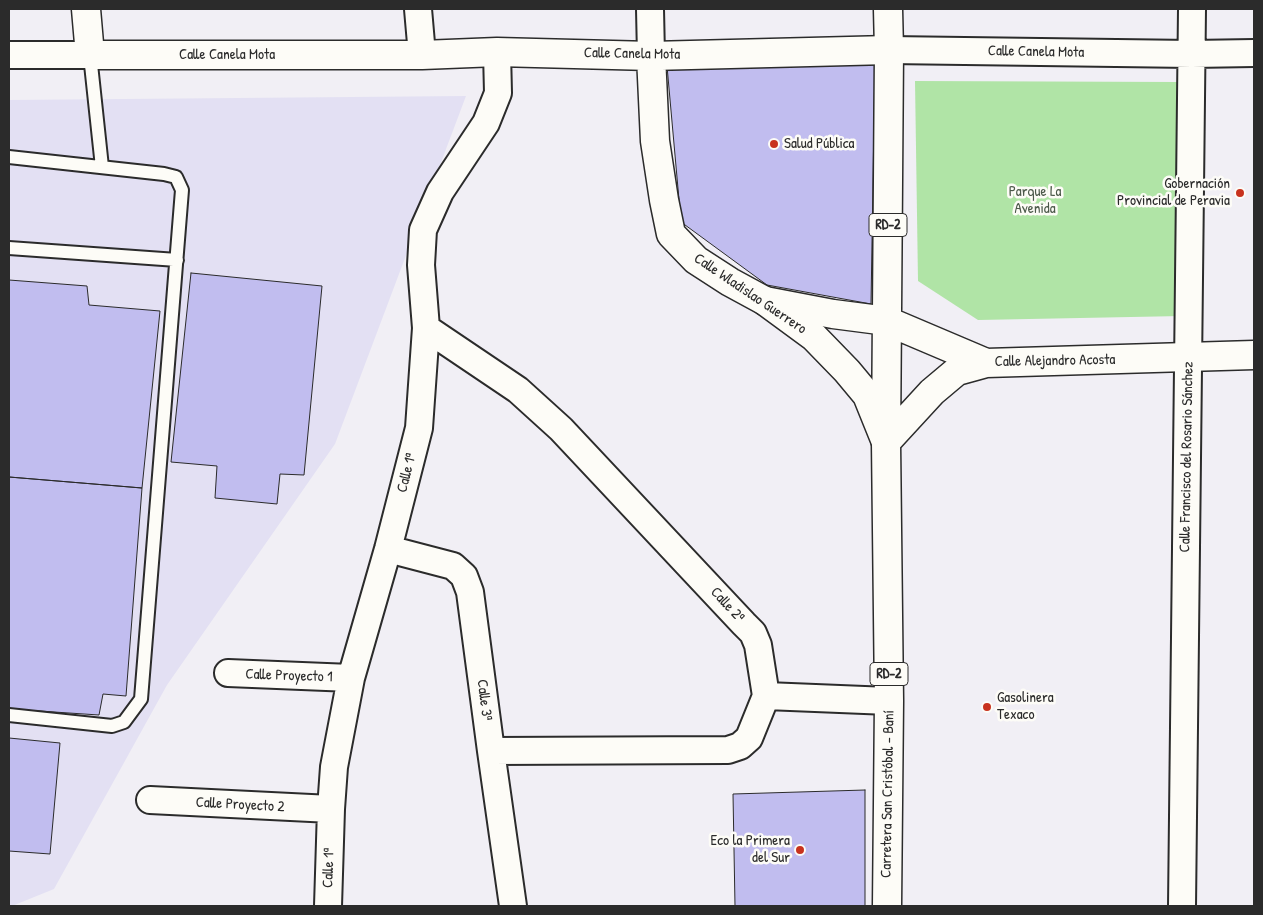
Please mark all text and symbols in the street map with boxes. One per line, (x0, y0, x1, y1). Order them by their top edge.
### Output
street label: Calle Canela Mota (988, 42, 1084, 62)
street label: Calle Canela Mota (584, 44, 680, 64)
street label: Calle Canela Mota (179, 46, 275, 64)
place label: Salud Pública (784, 135, 854, 153)
marker: Salud Pública (768, 138, 780, 150)
place label: Gobernación Provincial de Peravia (1117, 175, 1230, 210)
park label: Parque La Avenida (1009, 183, 1061, 218)
marker: Gobernación Provincial de Peravia (1234, 187, 1246, 199)
road number: RD-2 (869, 214, 907, 236)
street label: Calle Wladislao Guerrero (690, 250, 810, 338)
street label: Calle Alejandro Acosta (995, 351, 1115, 371)
street label: Calle Francisco del Rosario Sánchez (1176, 361, 1198, 553)
street label: Calle 1ª (393, 452, 421, 494)
street label: Calle 2ª (706, 584, 748, 626)
road number: RD-2 (870, 662, 908, 686)
street label: Calle Proyecto 1 (245, 665, 333, 687)
street label: Calle 3ª (473, 679, 495, 721)
place label: Gasolinera Texaco (997, 689, 1054, 724)
marker: Gasolinera Texaco (981, 701, 993, 713)
street label: Carretera San Cristóbal - Baní (878, 710, 898, 878)
street label: Calle Proyecto 2 (195, 794, 285, 816)
place label: Eco la Primera del Sur (711, 832, 790, 867)
marker: Eco la Primera del Sur (794, 844, 806, 856)
street label: Calle 1ª (319, 848, 339, 888)

